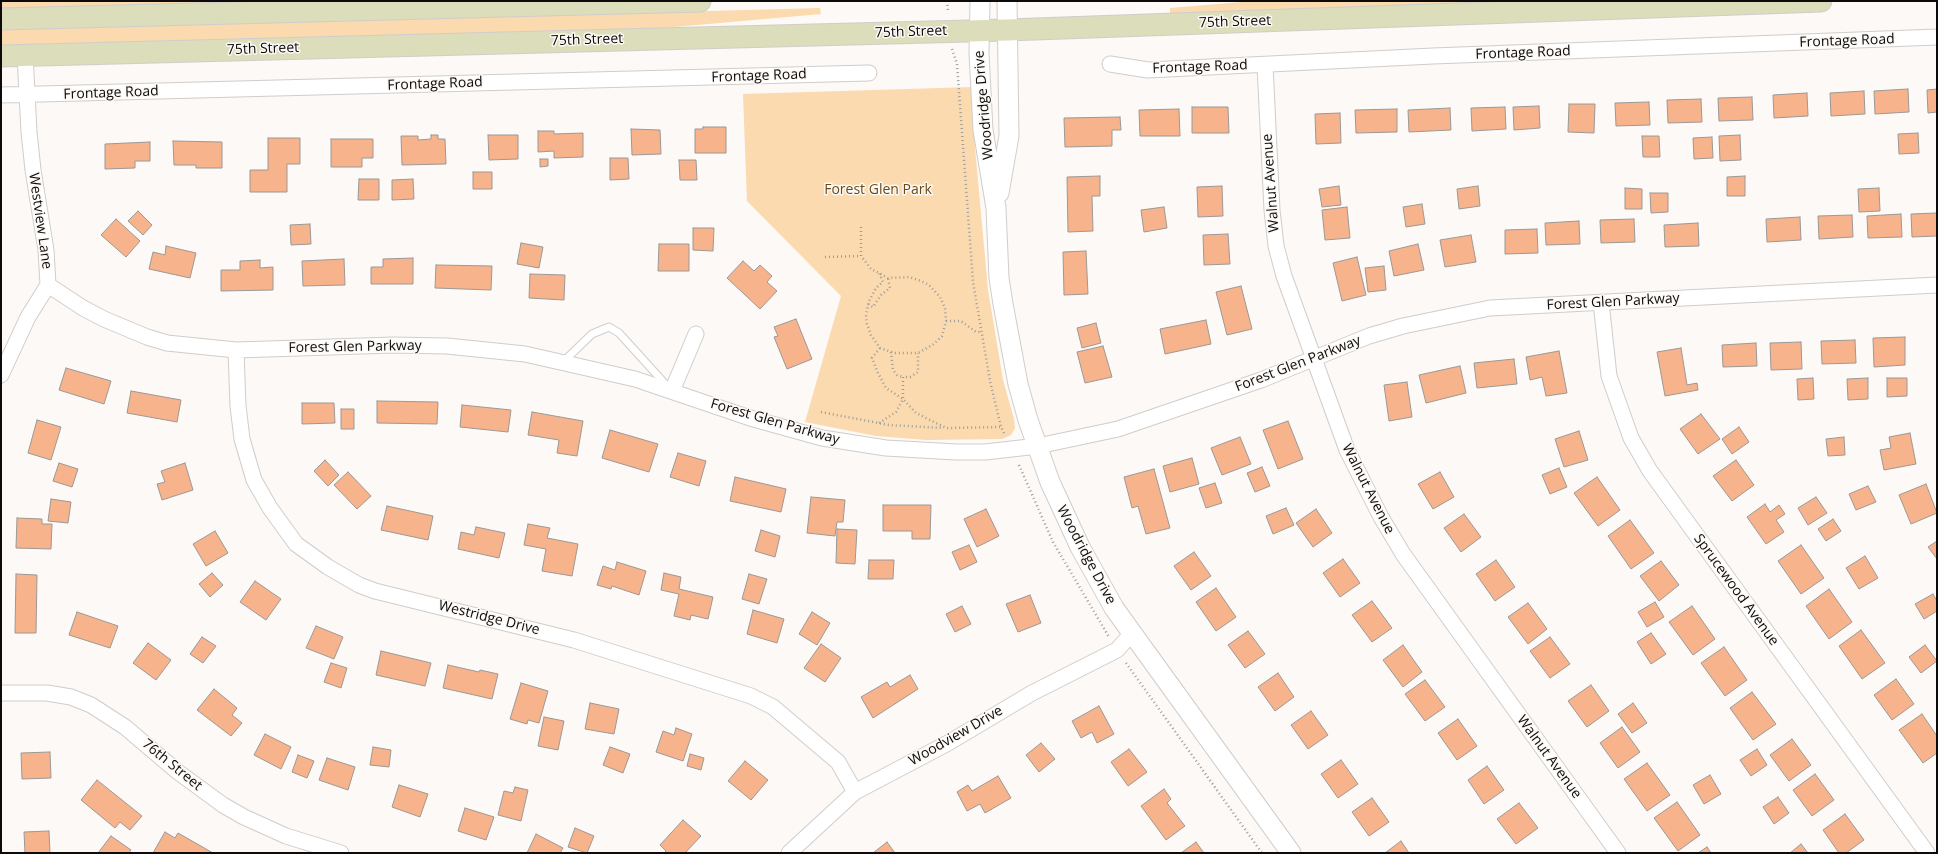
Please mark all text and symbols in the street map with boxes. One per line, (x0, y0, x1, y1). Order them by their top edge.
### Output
street label: 75th Street (1199, 12, 1271, 32)
street label: 75th Street (875, 22, 947, 42)
street label: 75th Street (551, 30, 623, 50)
street label: Frontage Road (1799, 31, 1895, 51)
street label: 75th Street (227, 39, 299, 59)
street label: Frontage Road (1475, 43, 1571, 63)
street label: Woodridge Drive (971, 50, 997, 160)
street label: Frontage Road (1152, 57, 1248, 77)
street label: Frontage Road (711, 66, 807, 86)
street label: Frontage Road (387, 74, 483, 94)
street label: Frontage Road (63, 83, 159, 103)
street label: Walnut Avenue (1259, 133, 1283, 233)
street label: Westview Lane (25, 172, 55, 270)
park label: Forest Glen Park (824, 182, 932, 198)
street label: Forest Glen Parkway (1546, 290, 1680, 314)
street label: Forest Glen Parkway (1233, 332, 1363, 396)
street label: Forest Glen Parkway (288, 337, 422, 357)
street label: Forest Glen Parkway (709, 396, 841, 448)
street label: Walnut Avenue (1338, 441, 1398, 537)
street label: Woodridge Drive (1053, 503, 1119, 607)
street label: Sprucewood Avenue (1690, 531, 1782, 649)
street label: Westridge Drive (437, 597, 541, 639)
street label: Woodview Drive (906, 702, 1006, 770)
street label: Walnut Avenue (1513, 712, 1585, 802)
street label: 76th Street (139, 736, 205, 794)

